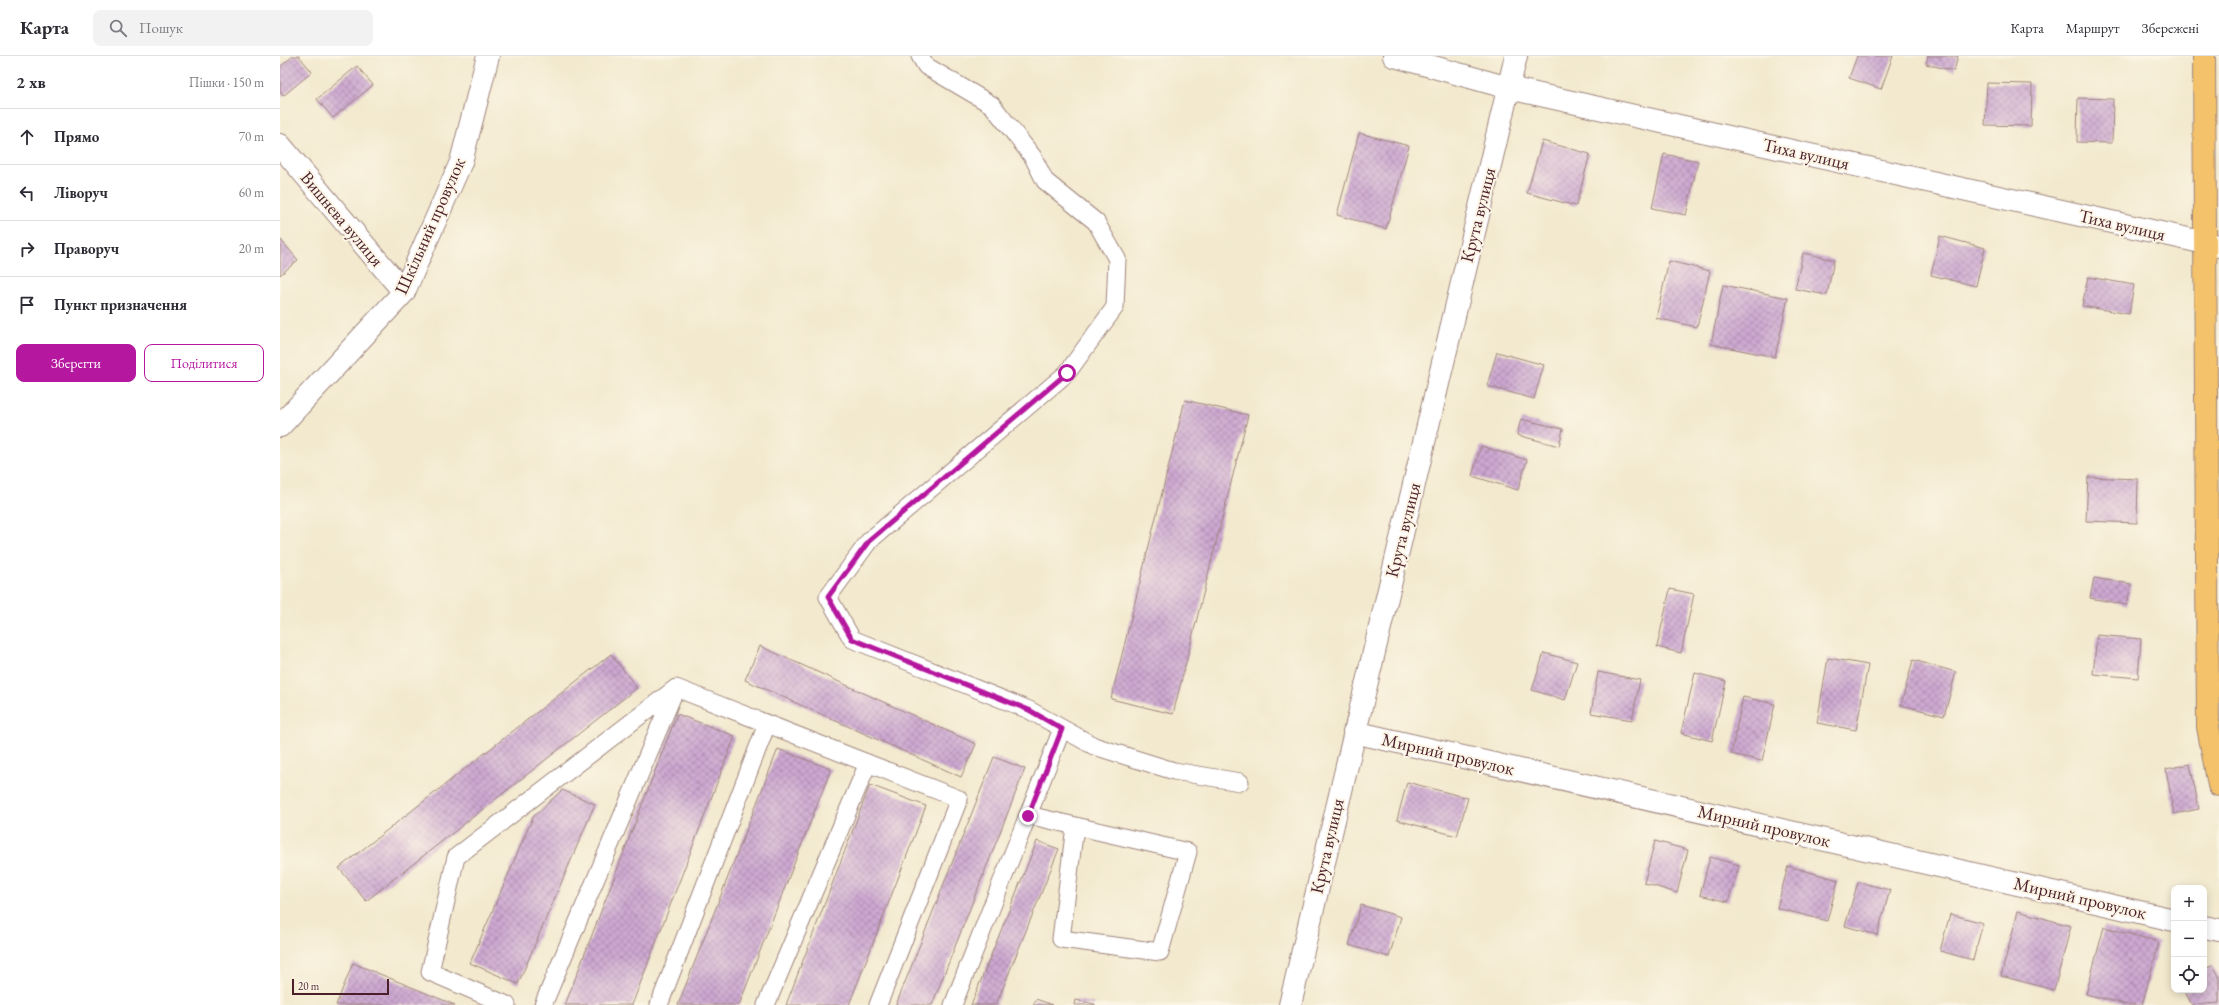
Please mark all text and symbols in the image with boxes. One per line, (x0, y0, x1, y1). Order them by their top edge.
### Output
search box (93, 10, 373, 46)
text: Карта (20, 15, 69, 40)
icon: search (107, 17, 129, 39)
text: Пошук (139, 18, 183, 37)
text: Карта (2010, 19, 2044, 37)
text: Маршрут (2066, 19, 2120, 37)
text: Збережені (2142, 19, 2199, 37)
text: 2 хв (16, 71, 46, 93)
text: Пішки · 150 m (189, 74, 264, 91)
icon: ahead (16, 126, 38, 148)
text: Прямо (54, 127, 99, 146)
text: 70 m (239, 128, 264, 145)
street label: Тиха вулиця (1761, 132, 1852, 175)
street label: Шкільний провулок (389, 153, 470, 298)
street label: Крута вулиця (1455, 165, 1500, 265)
street label: Вишнева вулиця (296, 166, 389, 271)
icon: left (16, 182, 38, 204)
text: Ліворуч (54, 183, 108, 202)
text: 60 m (239, 184, 264, 201)
street label: Тиха вулиця (2077, 203, 2168, 246)
icon: right (16, 238, 38, 260)
text: Праворуч (54, 239, 119, 258)
text: 20 m (239, 240, 264, 257)
icon: arrive (16, 294, 38, 316)
text: Пункт призначення (54, 295, 187, 314)
button: Зберегти (16, 344, 136, 382)
button: Поділитися (144, 344, 264, 382)
route start (1058, 364, 1076, 382)
street label: Крута вулиця (1380, 480, 1425, 580)
street label: Мирний провулок (1380, 727, 1517, 780)
street label: Крута вулиця (1304, 796, 1349, 896)
street label: Мирний провулок (1696, 799, 1833, 852)
route end (1019, 807, 1037, 825)
street label: Мирний провулок (2012, 871, 2149, 924)
map controls (2171, 885, 2207, 993)
button: + (2171, 885, 2207, 921)
button: − (2171, 921, 2207, 957)
button: locate (2171, 957, 2207, 993)
scale bar (292, 977, 389, 996)
text: 20 m (298, 979, 319, 993)

